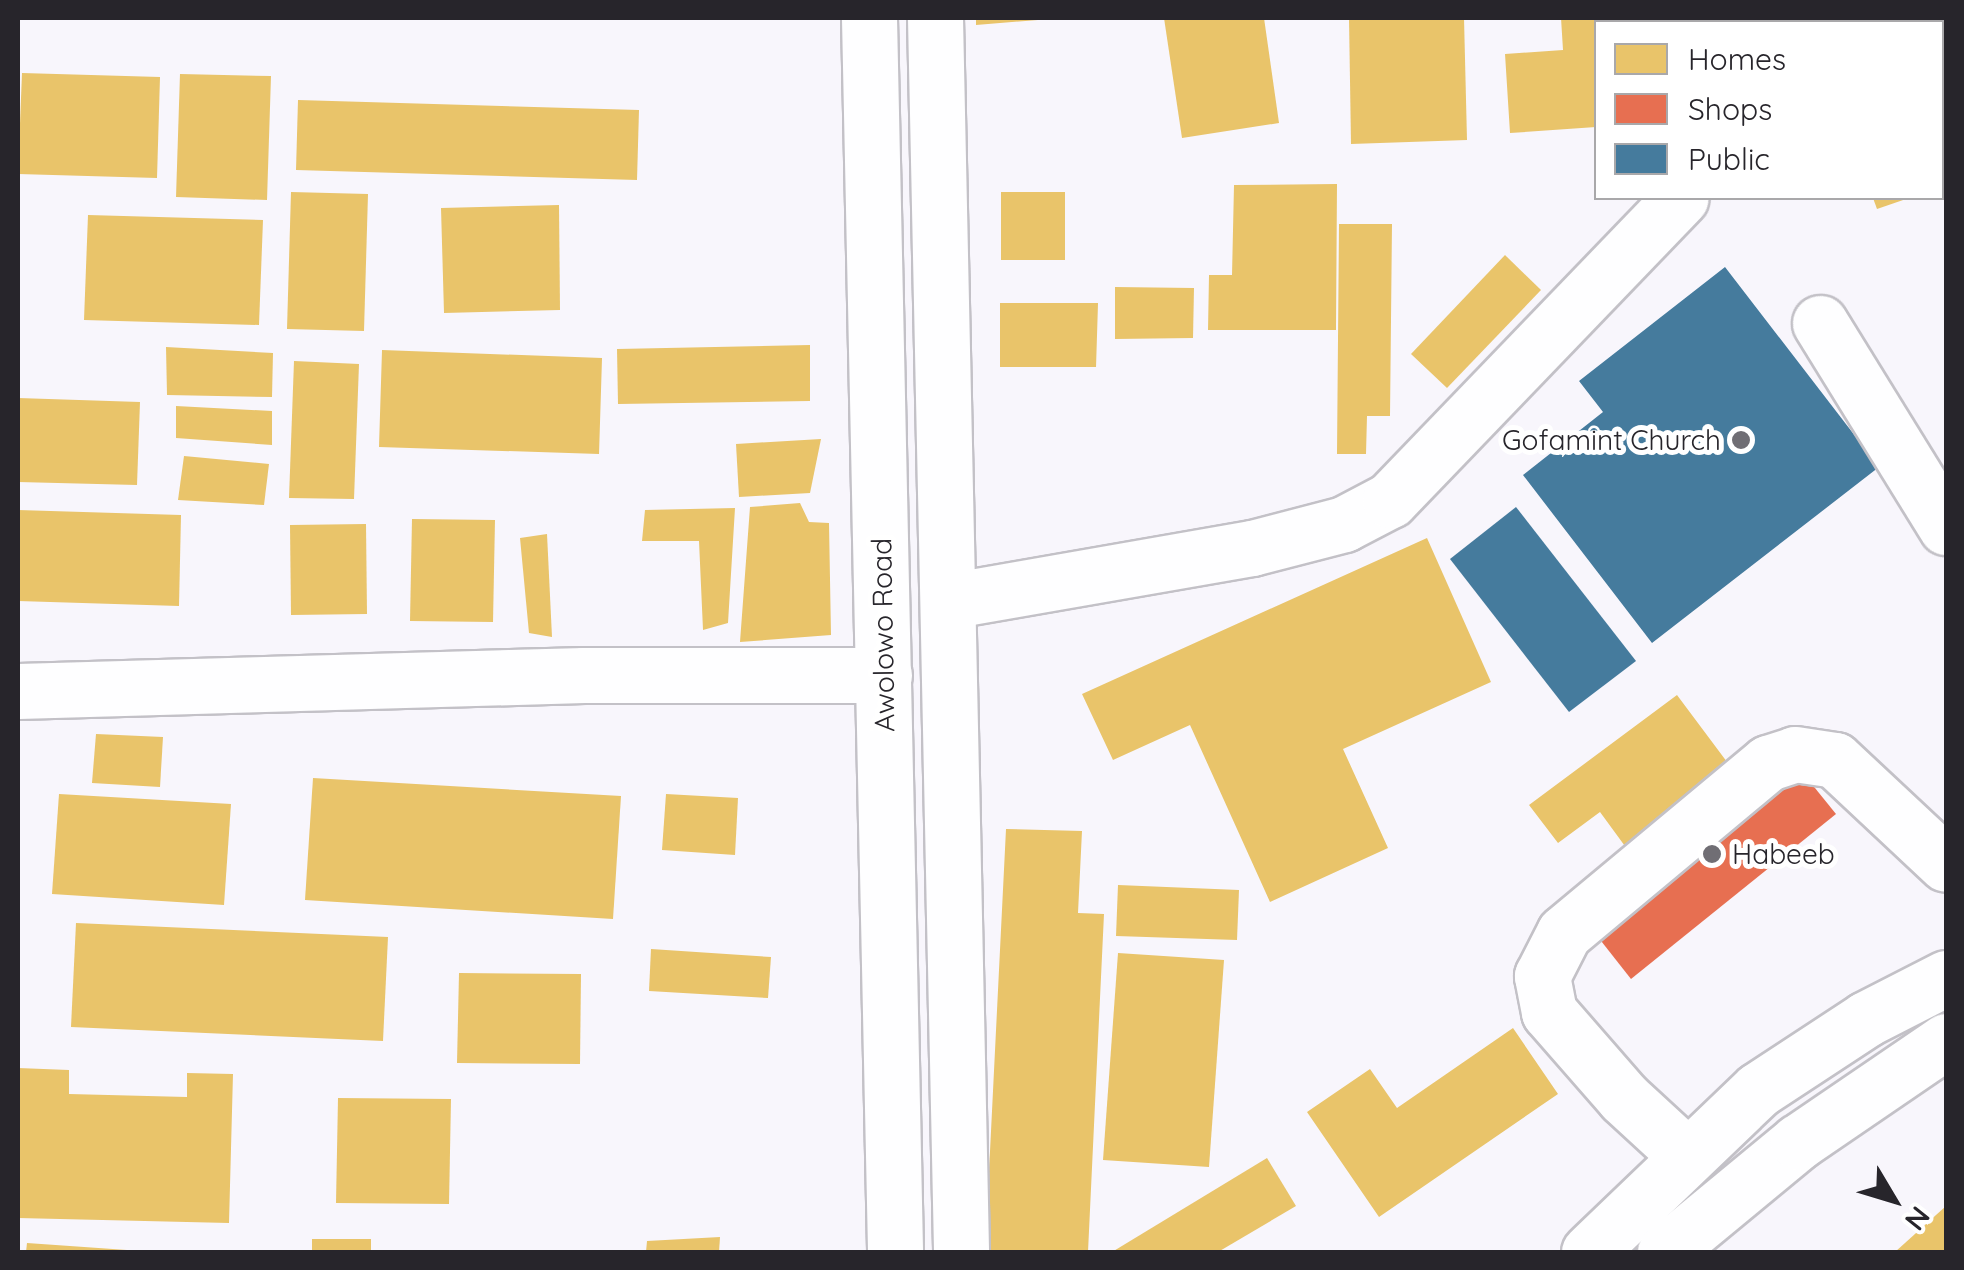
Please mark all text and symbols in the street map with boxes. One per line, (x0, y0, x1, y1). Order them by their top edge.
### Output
legend (1594, 20, 1944, 200)
text: Homes (1688, 40, 1786, 78)
text: Shops (1688, 90, 1772, 128)
text: Public (1688, 140, 1770, 178)
place label: Gofamint Church (1502, 423, 1721, 457)
marker: Gofamint Church (1730, 429, 1752, 451)
street label: Awolowo Road (865, 538, 901, 732)
place label: Habeeb (1732, 837, 1835, 871)
marker: Habeeb (1701, 843, 1723, 865)
north arrow (1844, 1150, 1944, 1250)
text: N (1898, 1200, 1938, 1238)

